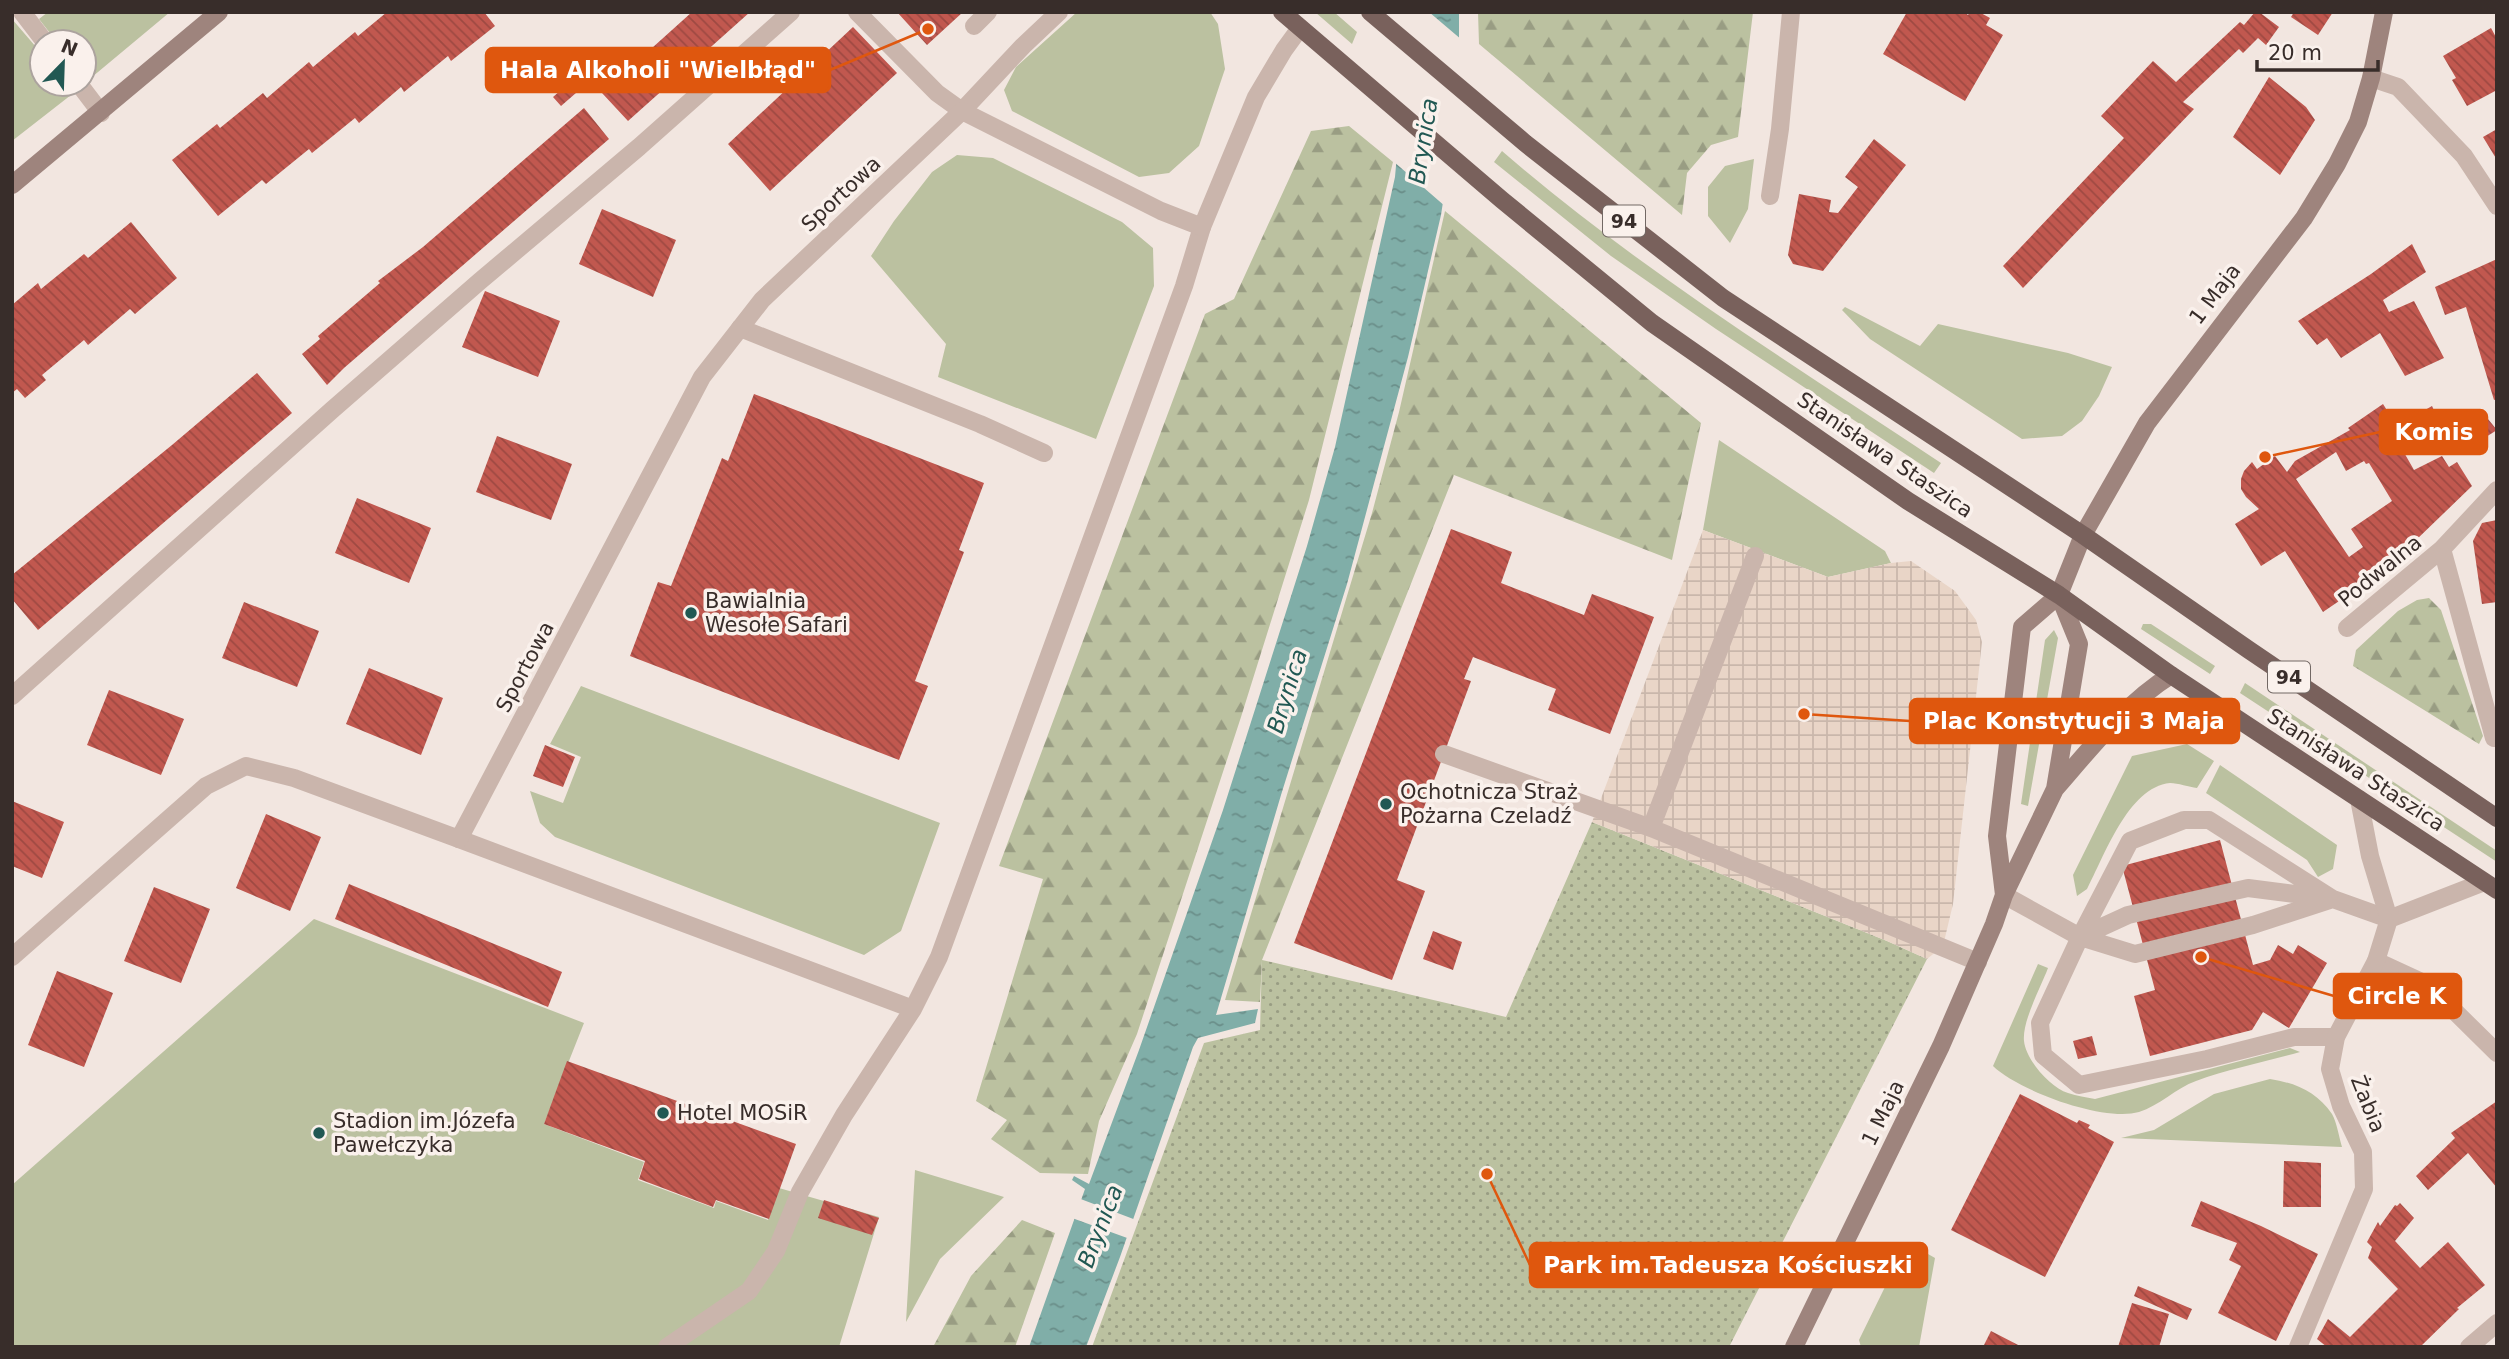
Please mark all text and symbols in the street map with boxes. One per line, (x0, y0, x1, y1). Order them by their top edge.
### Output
north arrow (28, 28, 98, 98)
scale bar (2257, 28, 2378, 72)
text: N (58, 34, 81, 61)
text: 20 m (2268, 41, 2322, 65)
callout: Hala Alkoholi "Wielbłąd" (486, 48, 830, 92)
text: Hala Alkoholi "Wielbłąd" (500, 57, 816, 83)
water label: Brynica (1403, 96, 1443, 186)
street label: Sportowa (797, 151, 885, 237)
road number: 94 (1603, 206, 1645, 236)
street label: 1 Maja (2184, 259, 2246, 329)
street label: Stanisława Staszica (1793, 387, 1977, 523)
callout: Komis (2380, 410, 2487, 454)
text: Komis (2395, 419, 2473, 445)
street label: Podwalna (2334, 530, 2426, 612)
place label: Bawialnia Wesołe Safari (705, 589, 848, 637)
marker: Bawialnia Wesołe Safari (683, 605, 699, 621)
street label: Sportowa (491, 618, 559, 716)
water label: Brynica (1262, 646, 1312, 736)
road number: 94 (2268, 662, 2310, 692)
callout: Plac Konstytucji 3 Maja (1910, 699, 2239, 743)
street label: Stanisława Staszica (2263, 704, 2449, 836)
text: Plac Konstytucji 3 Maja (1923, 708, 2225, 734)
place label: Ochotnicza Straż Pożarna Czeladź (1400, 780, 1578, 828)
marker: Ochotnicza Straż Pożarna Czeladź (1378, 796, 1394, 812)
callout: Circle K (2334, 974, 2461, 1018)
text: Circle K (2347, 983, 2448, 1009)
street label: Żabia (2346, 1072, 2391, 1136)
street label: 1 Maja (1857, 1076, 1909, 1150)
place label: Hotel MOSiR (677, 1101, 808, 1125)
marker: Hotel MOSiR (655, 1105, 671, 1121)
place label: Stadion im.Józefa Pawełczyka (333, 1109, 516, 1157)
marker: Stadion im.Józefa Pawełczyka (311, 1125, 327, 1141)
water label: Brynica (1072, 1181, 1128, 1271)
callout: Park im.Tadeusza Kościuszki (1530, 1243, 1927, 1287)
text: Park im.Tadeusza Kościuszki (1543, 1252, 1913, 1278)

